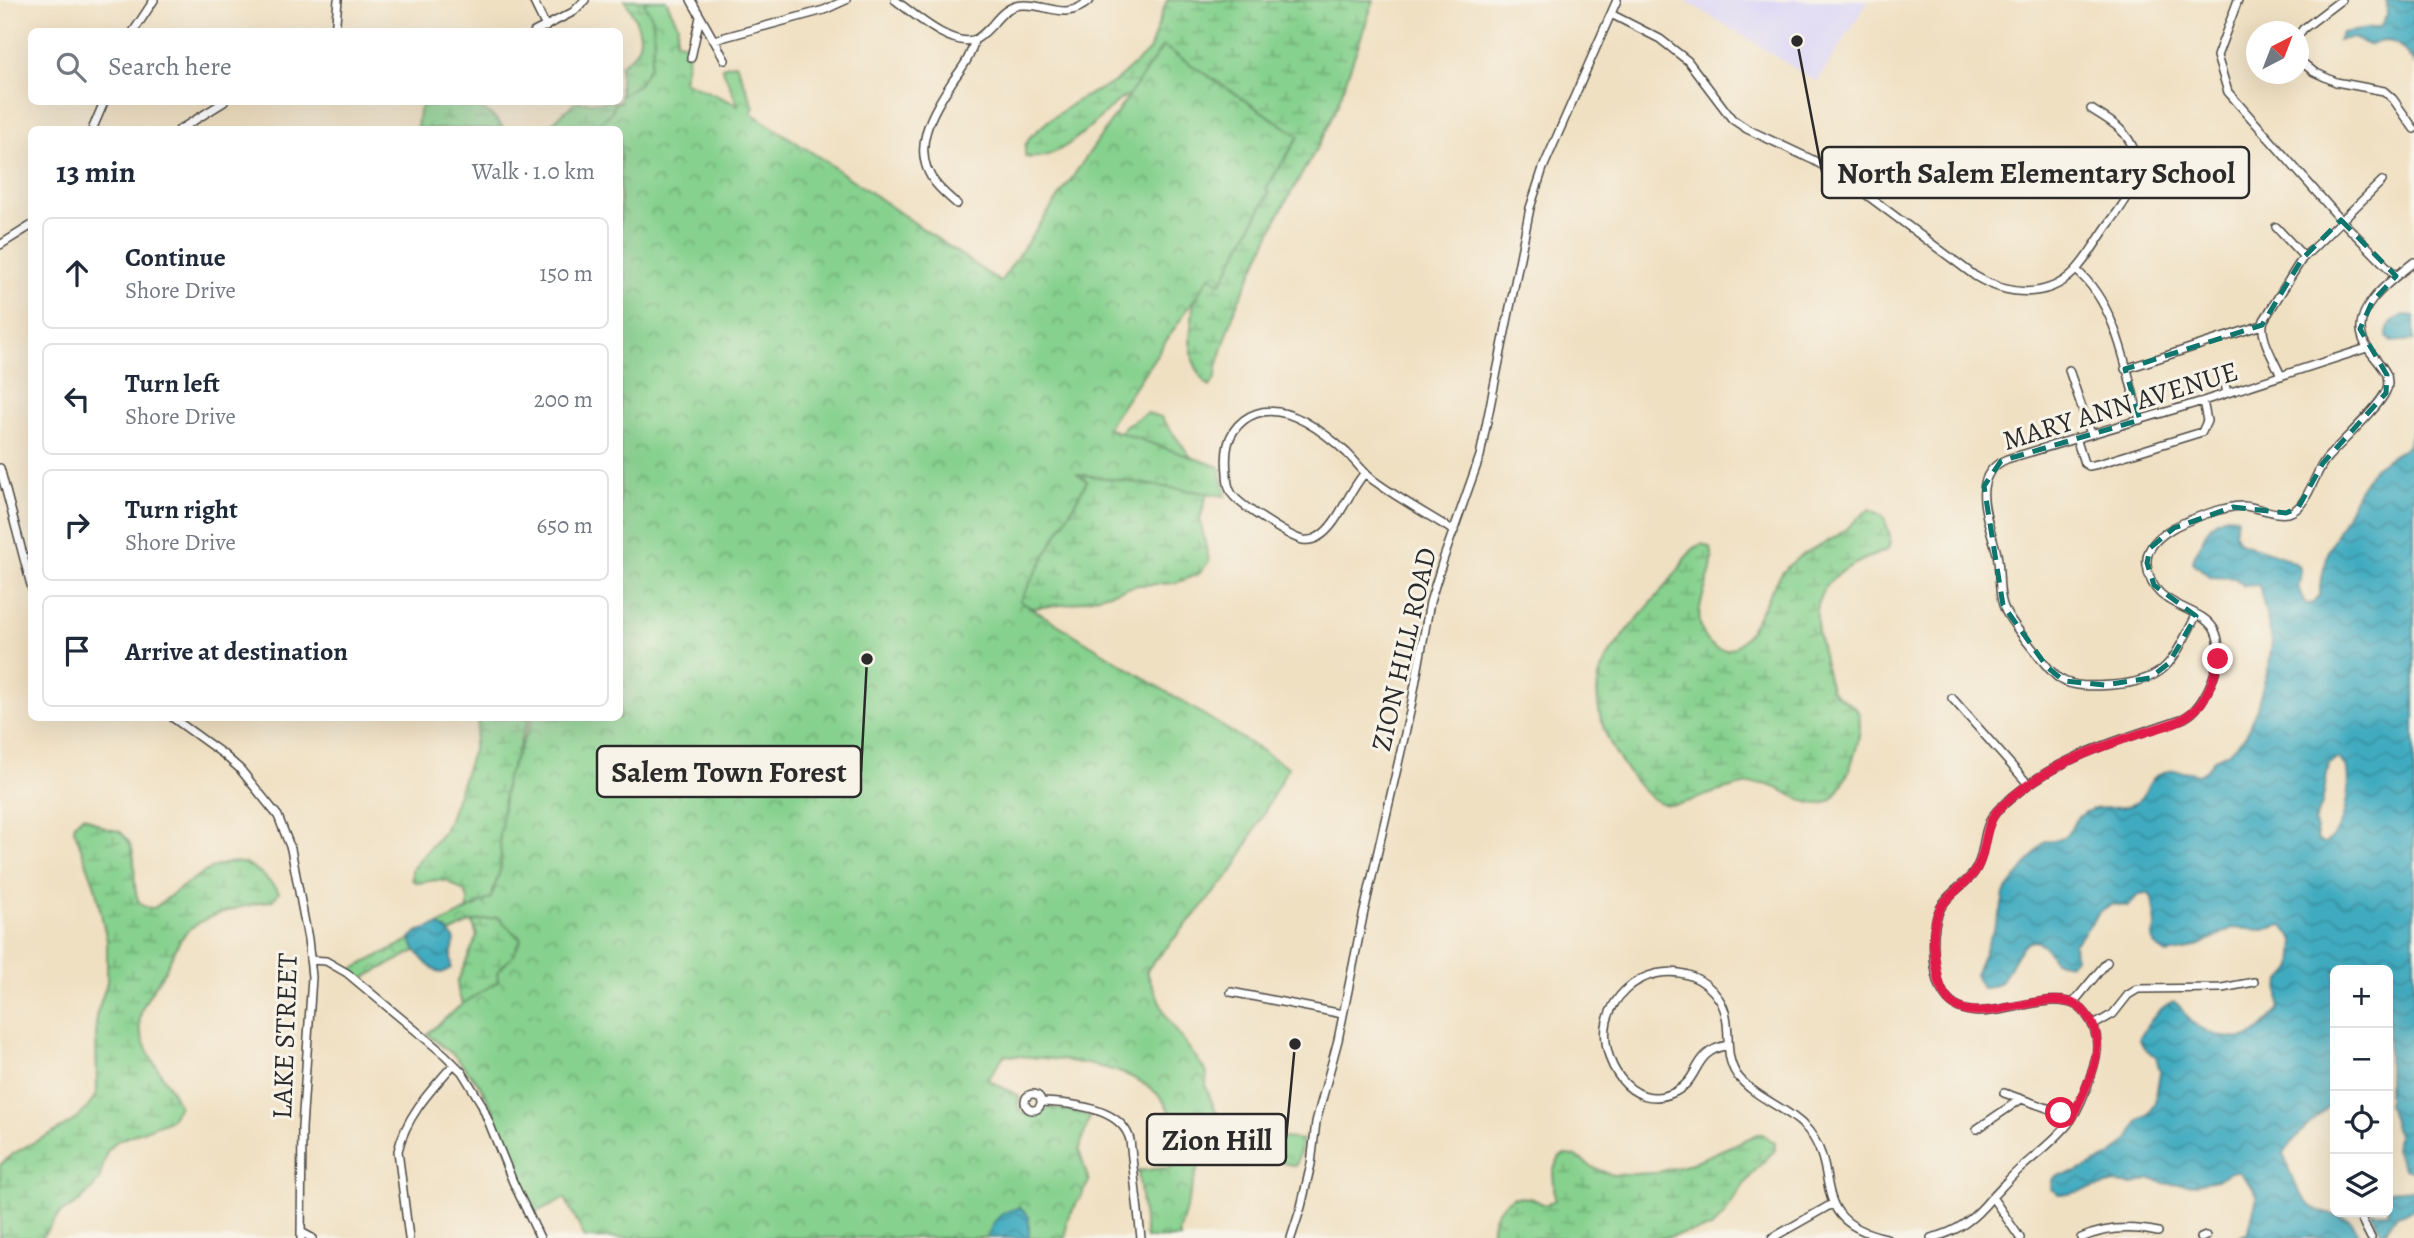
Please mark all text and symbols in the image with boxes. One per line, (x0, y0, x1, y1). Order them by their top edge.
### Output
north arrow (2246, 21, 2309, 84)
search box (28, 28, 623, 105)
icon: search (52, 48, 90, 86)
text: Search here (108, 49, 232, 84)
callout: North Salem Elementary School (1822, 147, 2249, 198)
text: 13 min (56, 152, 136, 192)
text: North Salem Elementary School (1837, 153, 2235, 193)
text: Walk · 1.0 km (472, 156, 595, 187)
text: Continue (125, 240, 226, 275)
icon: ahead (58, 254, 96, 292)
text: 150 m (539, 258, 593, 289)
text: Shore Drive (125, 275, 236, 306)
street label: MARY ANN AVENUE (1998, 352, 2243, 460)
text: Turn left (125, 366, 220, 401)
icon: left (58, 380, 96, 418)
text: 200 m (534, 384, 593, 415)
text: Shore Drive (125, 401, 236, 432)
text: Turn right (125, 492, 238, 527)
icon: right (58, 506, 96, 544)
text: 650 m (537, 510, 593, 541)
text: Shore Drive (125, 527, 236, 558)
street label: ZION HILL ROAD (1362, 544, 1446, 755)
icon: arrive (58, 632, 96, 670)
text: Arrive at destination (125, 634, 348, 669)
route end (2202, 643, 2233, 674)
callout: Salem Town Forest (597, 746, 861, 797)
text: Salem Town Forest (611, 752, 847, 792)
street label: LAKE STREET (263, 952, 307, 1120)
map controls (2330, 965, 2393, 1217)
button: + (2330, 965, 2393, 1028)
button: − (2330, 1028, 2393, 1091)
button: locate (2330, 1091, 2393, 1154)
route start (2045, 1097, 2076, 1128)
callout: Zion Hill (1147, 1114, 1286, 1165)
text: Zion Hill (1162, 1120, 1272, 1160)
button: layers (2330, 1154, 2393, 1217)

